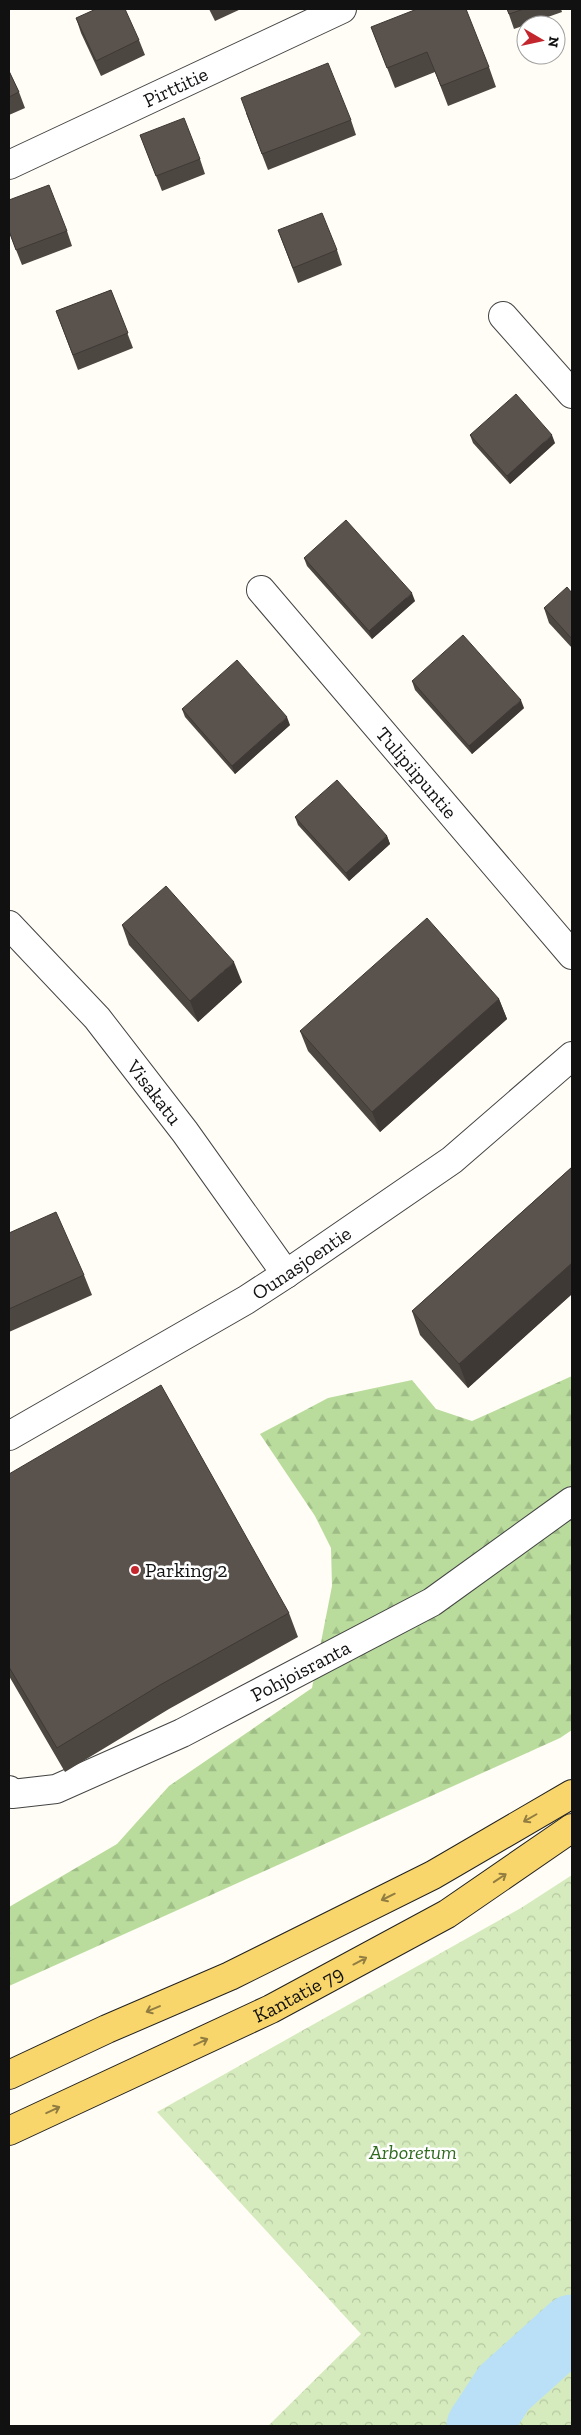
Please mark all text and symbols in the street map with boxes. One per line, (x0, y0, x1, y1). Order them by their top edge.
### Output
north arrow (516, 15, 566, 65)
text: N (544, 35, 563, 49)
street label: Pirttitie (140, 62, 212, 112)
street label: Tulipiipuntie (371, 722, 462, 823)
street label: Visakatu (121, 1054, 187, 1130)
street label: Ounasjoentie (247, 1221, 356, 1305)
place label: Parking 2 (145, 1558, 228, 1582)
marker: Parking 2 (129, 1564, 141, 1576)
street label: Pohjoisranta (247, 1635, 355, 1707)
one-way arrow (524, 1814, 538, 1824)
one-way arrow (493, 1873, 507, 1883)
one-way arrow (381, 1893, 396, 1902)
one-way arrow (353, 1956, 368, 1966)
street label: Kantatie 79 (250, 1960, 347, 2028)
one-way arrow (146, 2005, 161, 2015)
one-way arrow (193, 2037, 208, 2047)
one-way arrow (45, 2105, 60, 2115)
park label: Arboretum (368, 2140, 457, 2164)

